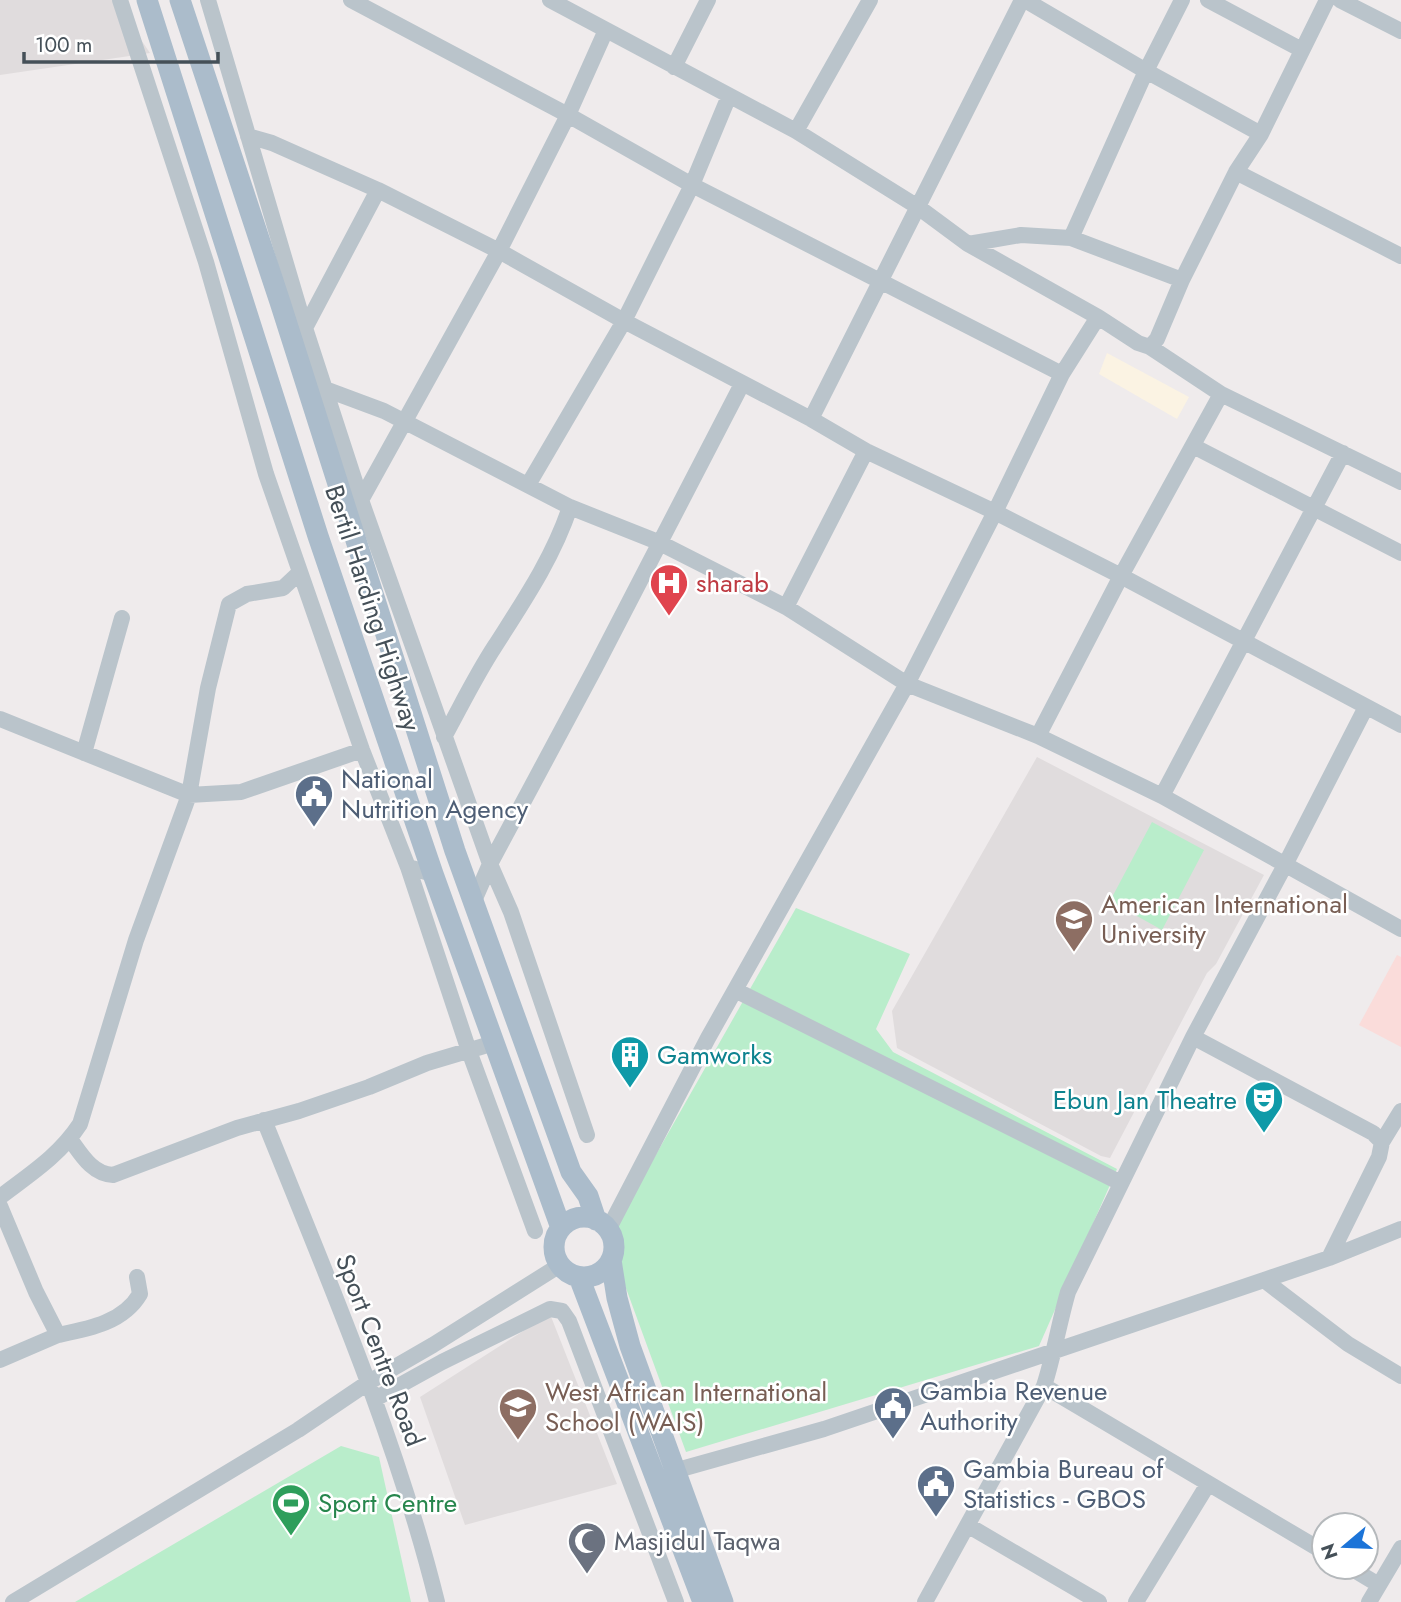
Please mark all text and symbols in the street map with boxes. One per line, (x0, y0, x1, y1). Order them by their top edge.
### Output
scale bar (24, 21, 219, 65)
text: 100 m (35, 30, 92, 60)
street label: Bertil Harding Highway (315, 480, 431, 736)
hospital icon: sharab (648, 562, 690, 617)
place label: sharab (696, 564, 769, 602)
place label: National Nutrition Agency (341, 760, 529, 828)
public building icon: National Nutrition Agency (293, 773, 335, 828)
place label: American International University (1101, 885, 1348, 953)
school or university icon: American International University (1053, 898, 1095, 953)
building icon: Gamworks (609, 1034, 651, 1089)
place label: Gamworks (657, 1036, 772, 1074)
theatre icon: Ebun Jan Theatre (1243, 1079, 1285, 1134)
place label: Ebun Jan Theatre (1053, 1081, 1237, 1119)
street label: Sport Centre Road (326, 1248, 434, 1452)
place label: Gambia Revenue Authority (920, 1372, 1108, 1440)
place label: West African International School (WAIS) (545, 1373, 827, 1441)
public building icon: Gambia Revenue Authority (872, 1385, 914, 1440)
school or university icon: West African International School (WAIS) (497, 1386, 539, 1441)
place label: Gambia Bureau of Statistics - GBOS (963, 1450, 1164, 1518)
public building icon: Gambia Bureau of Statistics - GBOS (915, 1463, 957, 1518)
sports icon: Sport Centre (270, 1482, 312, 1537)
place label: Sport Centre (318, 1484, 457, 1522)
north arrow (1310, 1511, 1380, 1581)
mosque icon: Masjidul Taqwa (566, 1520, 608, 1575)
place label: Masjidul Taqwa (614, 1522, 781, 1560)
text: N (1314, 1540, 1345, 1563)

